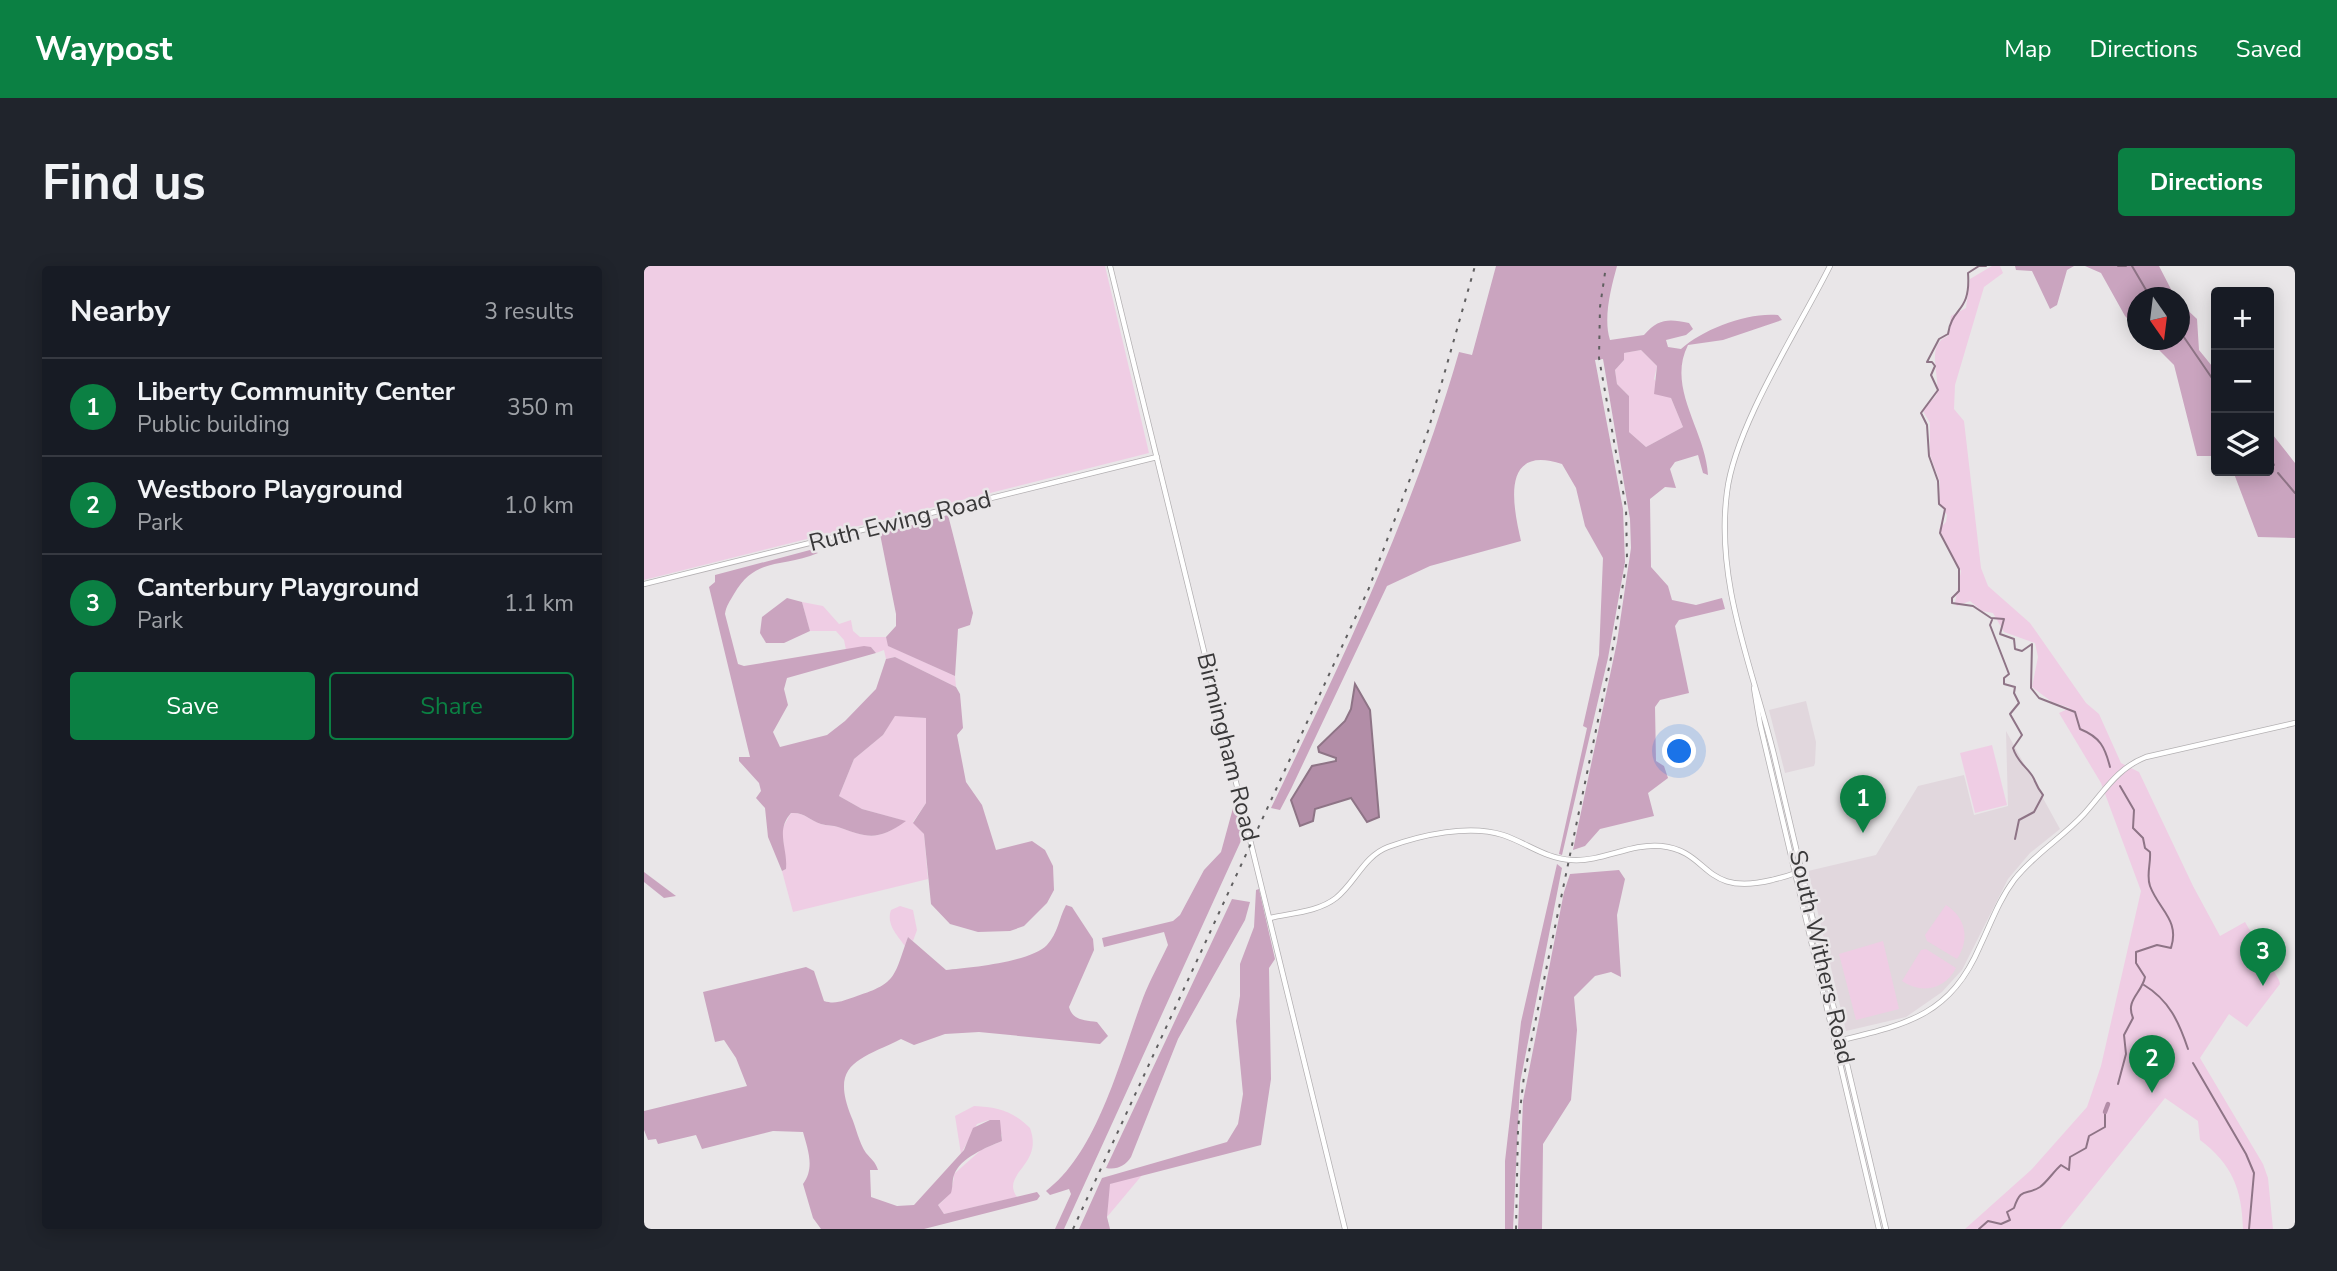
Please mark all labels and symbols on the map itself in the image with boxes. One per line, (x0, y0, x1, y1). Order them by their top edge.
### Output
north arrow (2127, 287, 2190, 350)
street label: Ruth Ewing Road (805, 483, 995, 559)
street label: Birmingham Road (1189, 649, 1267, 845)
your location (1662, 734, 1696, 768)
pin: 1 (1840, 775, 1886, 833)
street label: South Withers Road (1782, 847, 1862, 1067)
pin: 3 (2240, 928, 2286, 986)
pin: 2 (2129, 1035, 2175, 1093)

